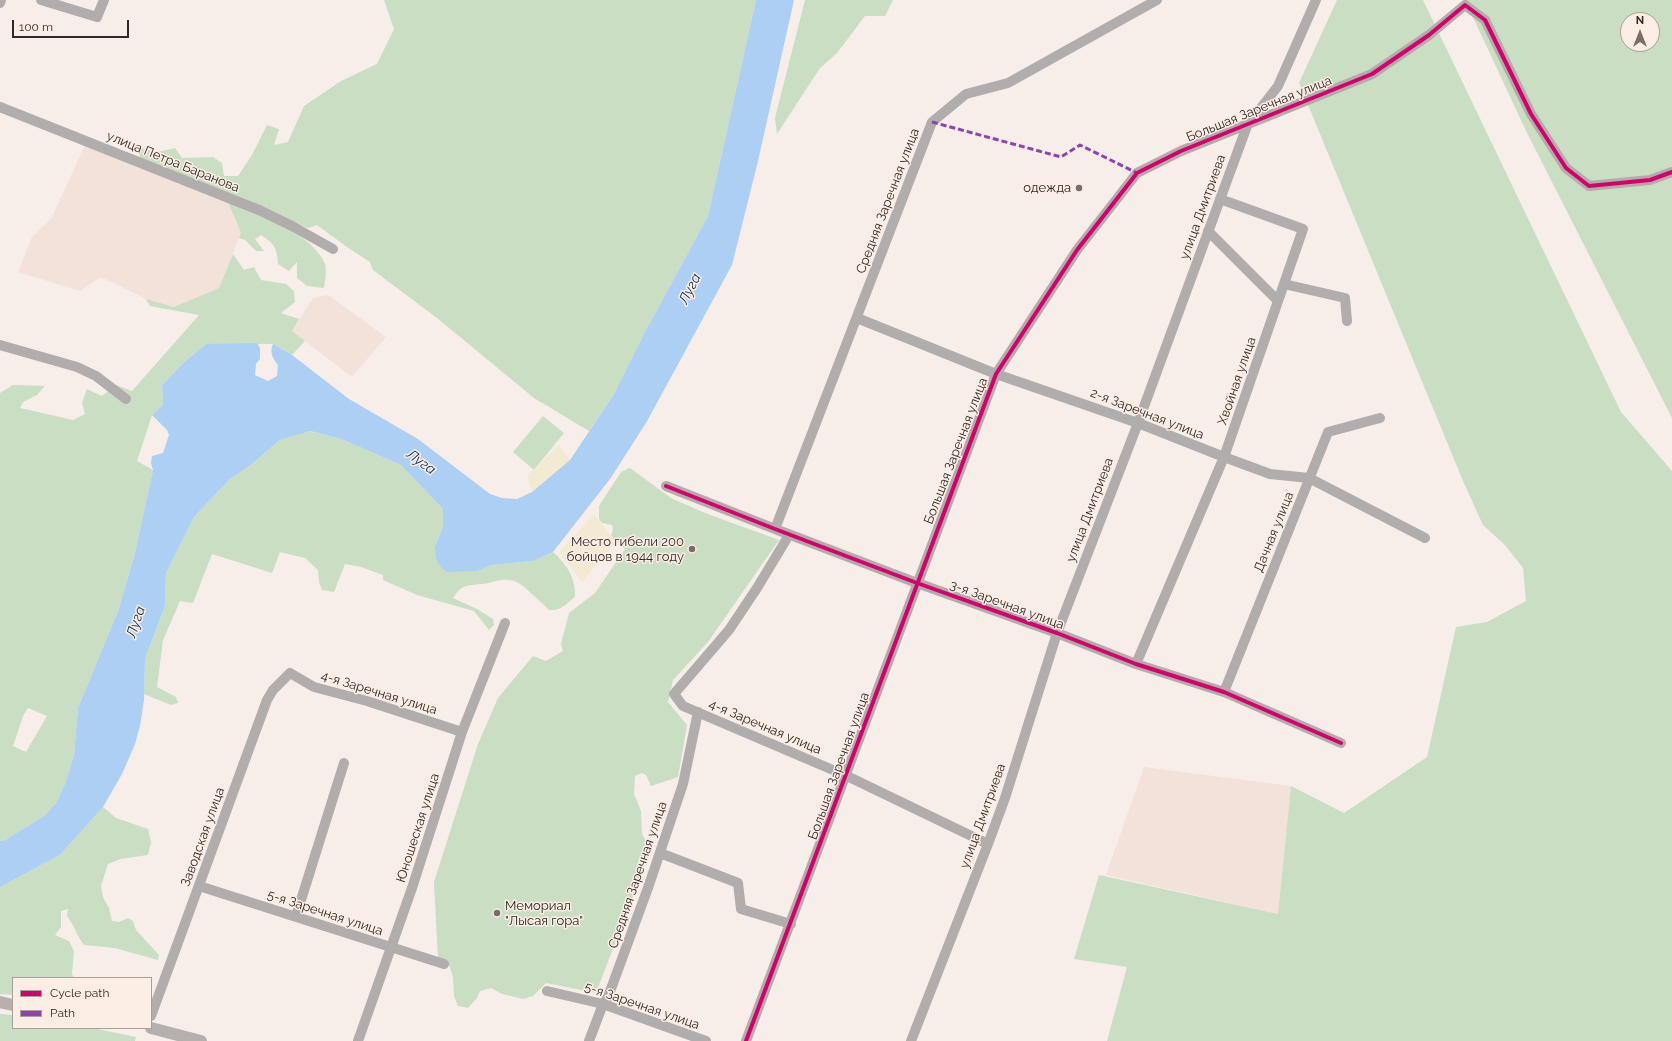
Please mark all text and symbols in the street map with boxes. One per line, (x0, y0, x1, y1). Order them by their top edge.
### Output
scale bar (14, 12, 131, 38)
north arrow (1620, 12, 1660, 52)
text: N (1636, 14, 1644, 27)
text: 100 m (19, 20, 53, 34)
street label: Большая Заречная улица (1184, 73, 1334, 145)
street label: Средняя Заречная улица (853, 126, 923, 276)
street label: улица Петра Баранова (104, 128, 242, 196)
street label: улица Дмитриева (1177, 153, 1229, 261)
place label: одежда (1023, 180, 1071, 196)
marker: одежда (1074, 183, 1084, 193)
water label: Луга (675, 271, 705, 307)
street label: Хвойная улица (1215, 335, 1259, 427)
street label: Большая Заречная улица (921, 376, 991, 526)
street label: 2-я Заречная улица (1088, 385, 1206, 443)
water label: Луга (403, 446, 439, 478)
street label: улица Дмитриева (1063, 456, 1117, 564)
street label: Дачная улица (1251, 490, 1297, 574)
place label: Место гибели 200 бойцов в 1944 году (567, 534, 684, 565)
marker: Место гибели 200 бойцов в 1944 году (687, 544, 697, 554)
street label: 3-я Заречная улица (948, 577, 1066, 633)
water label: Луга (123, 604, 149, 640)
street label: 4-я Заречная улица (319, 668, 439, 718)
street label: Большая Заречная улица (805, 690, 873, 842)
street label: 4-я Заречная улица (706, 696, 824, 758)
street label: улица Дмитриева (957, 762, 1009, 870)
street label: Юношеская улица (393, 771, 443, 885)
street label: Заводская улица (178, 785, 228, 889)
street label: Средняя Заречная улица (605, 799, 671, 951)
street label: 5-я Заречная улица (265, 887, 385, 939)
place label: Мемориал "Лысая гора" (505, 898, 583, 929)
marker: Мемориал "Лысая гора" (492, 908, 502, 918)
legend (12, 977, 152, 1029)
street label: 5-я Заречная улица (582, 979, 702, 1033)
text: Cycle path (50, 986, 109, 1000)
text: Path (50, 1006, 75, 1020)

